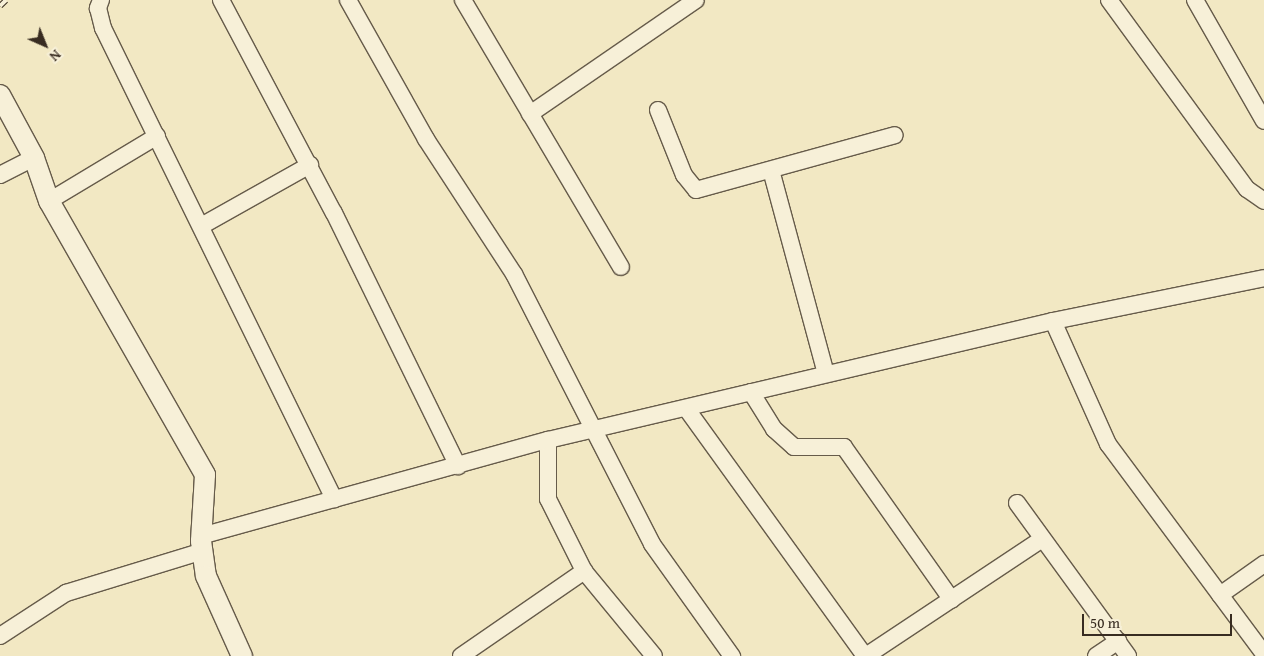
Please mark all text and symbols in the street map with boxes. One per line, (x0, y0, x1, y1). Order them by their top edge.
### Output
north arrow (20, 20, 70, 70)
text: N (45, 45, 66, 66)
scale bar (1084, 604, 1234, 636)
text: 50 m (1090, 612, 1120, 633)

